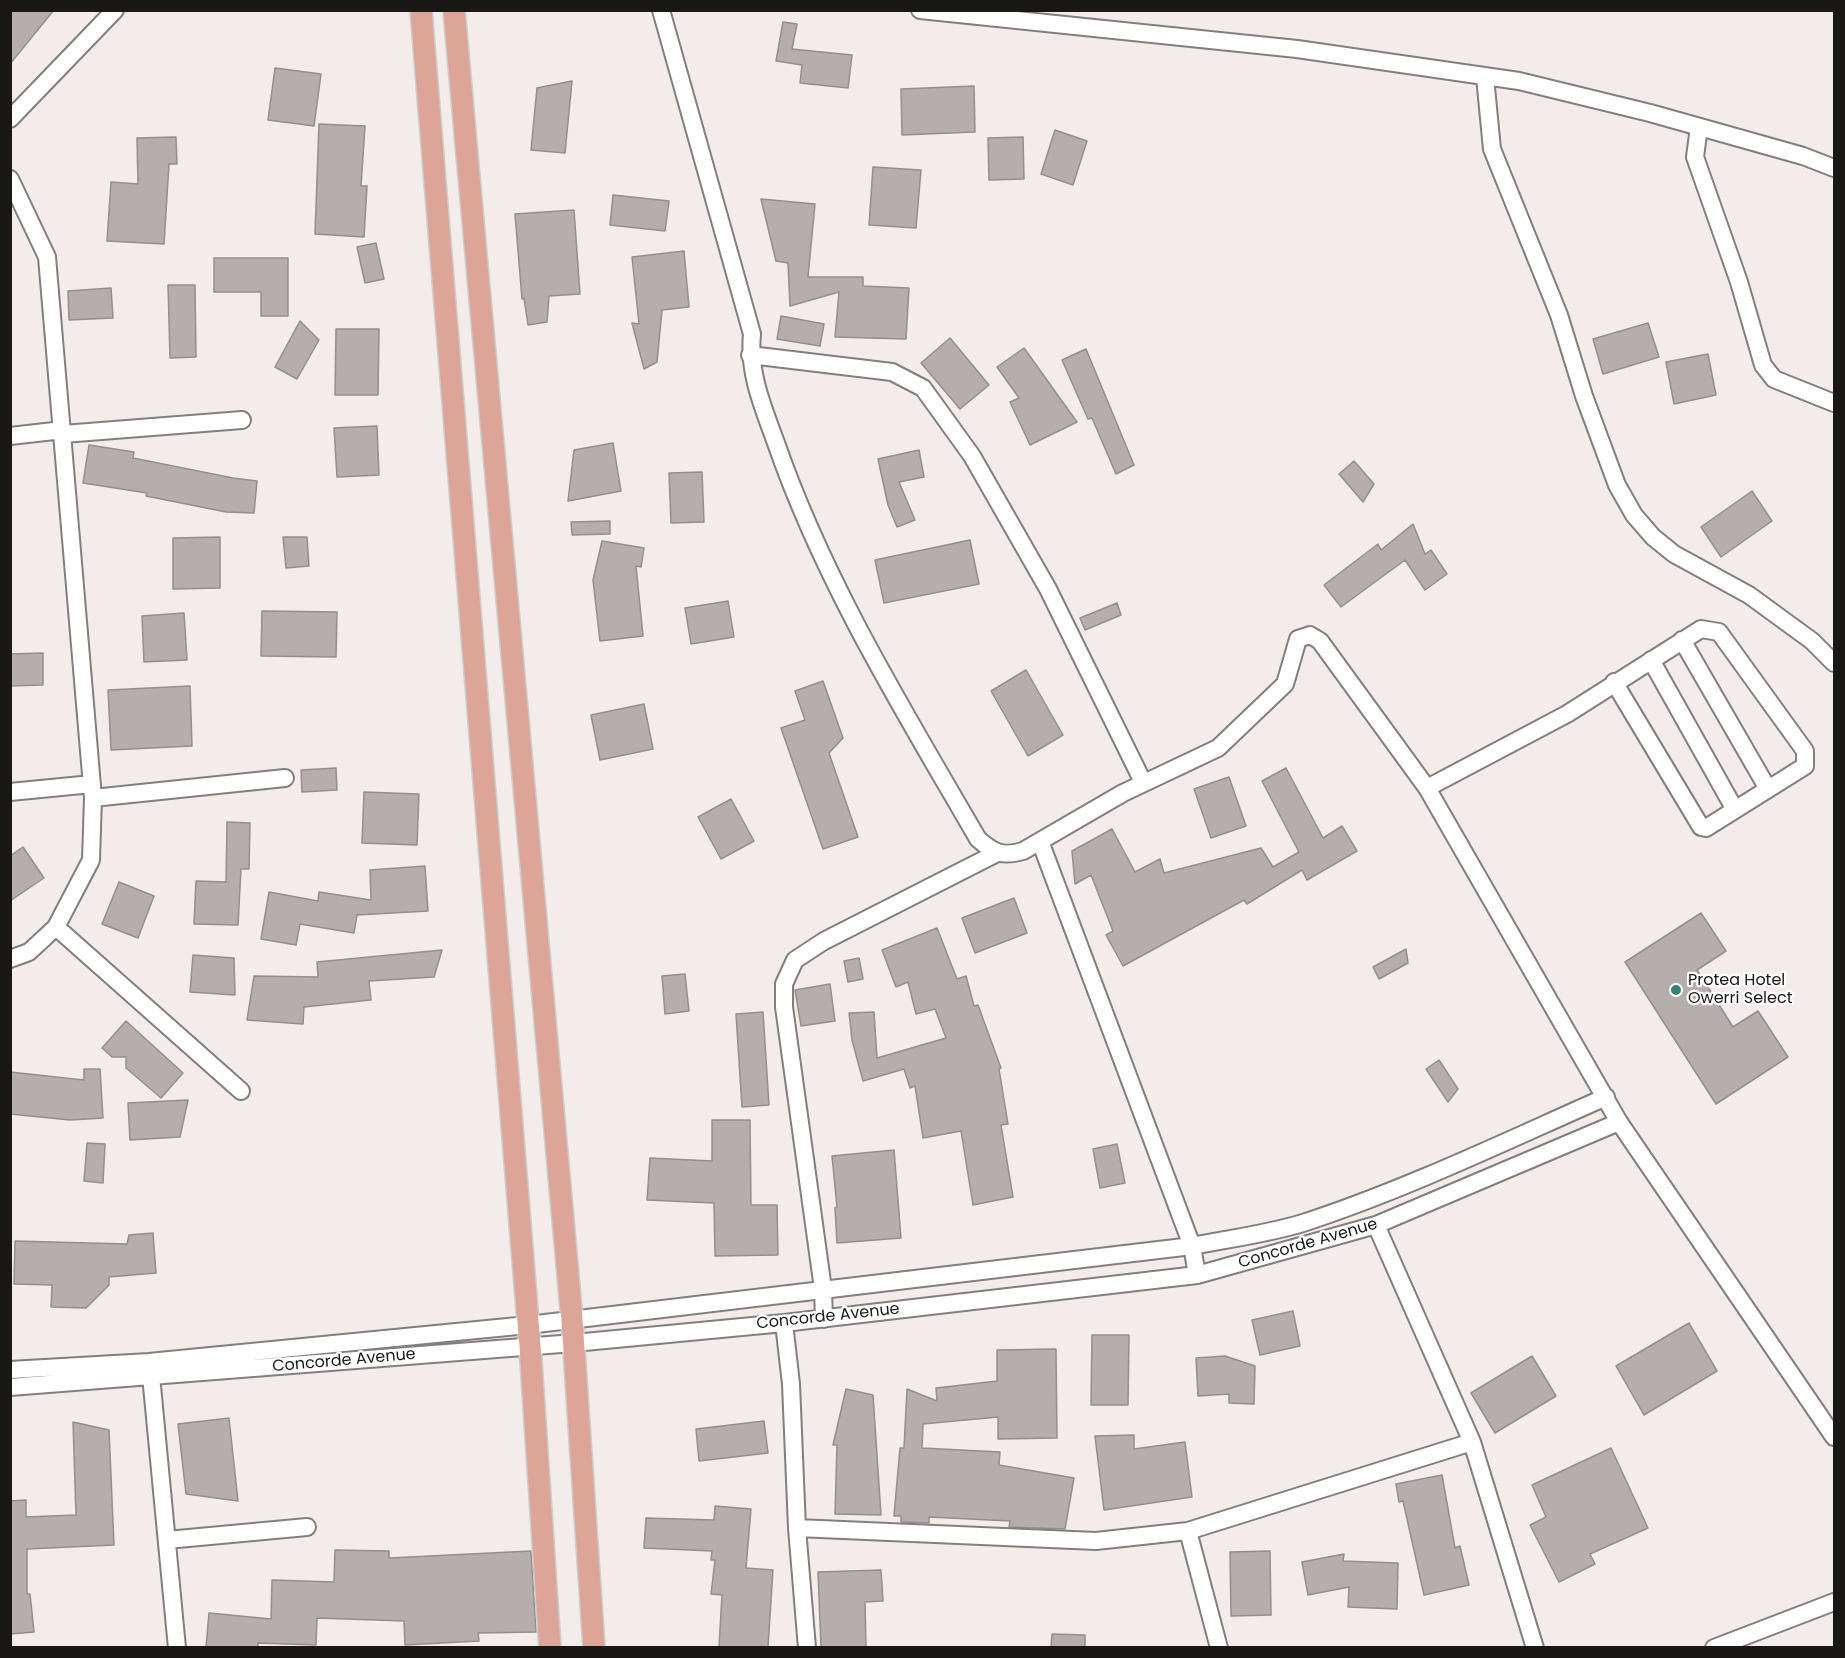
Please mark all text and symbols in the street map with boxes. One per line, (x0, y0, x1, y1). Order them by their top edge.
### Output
place label: Protea Hotel Owerri Select (1688, 971, 1792, 1009)
marker: Protea Hotel Owerri Select (1669, 983, 1683, 997)
street label: Concorde Avenue (1236, 1215, 1380, 1273)
street label: Concorde Avenue (755, 1300, 901, 1334)
street label: Concorde Avenue (272, 1345, 416, 1377)

